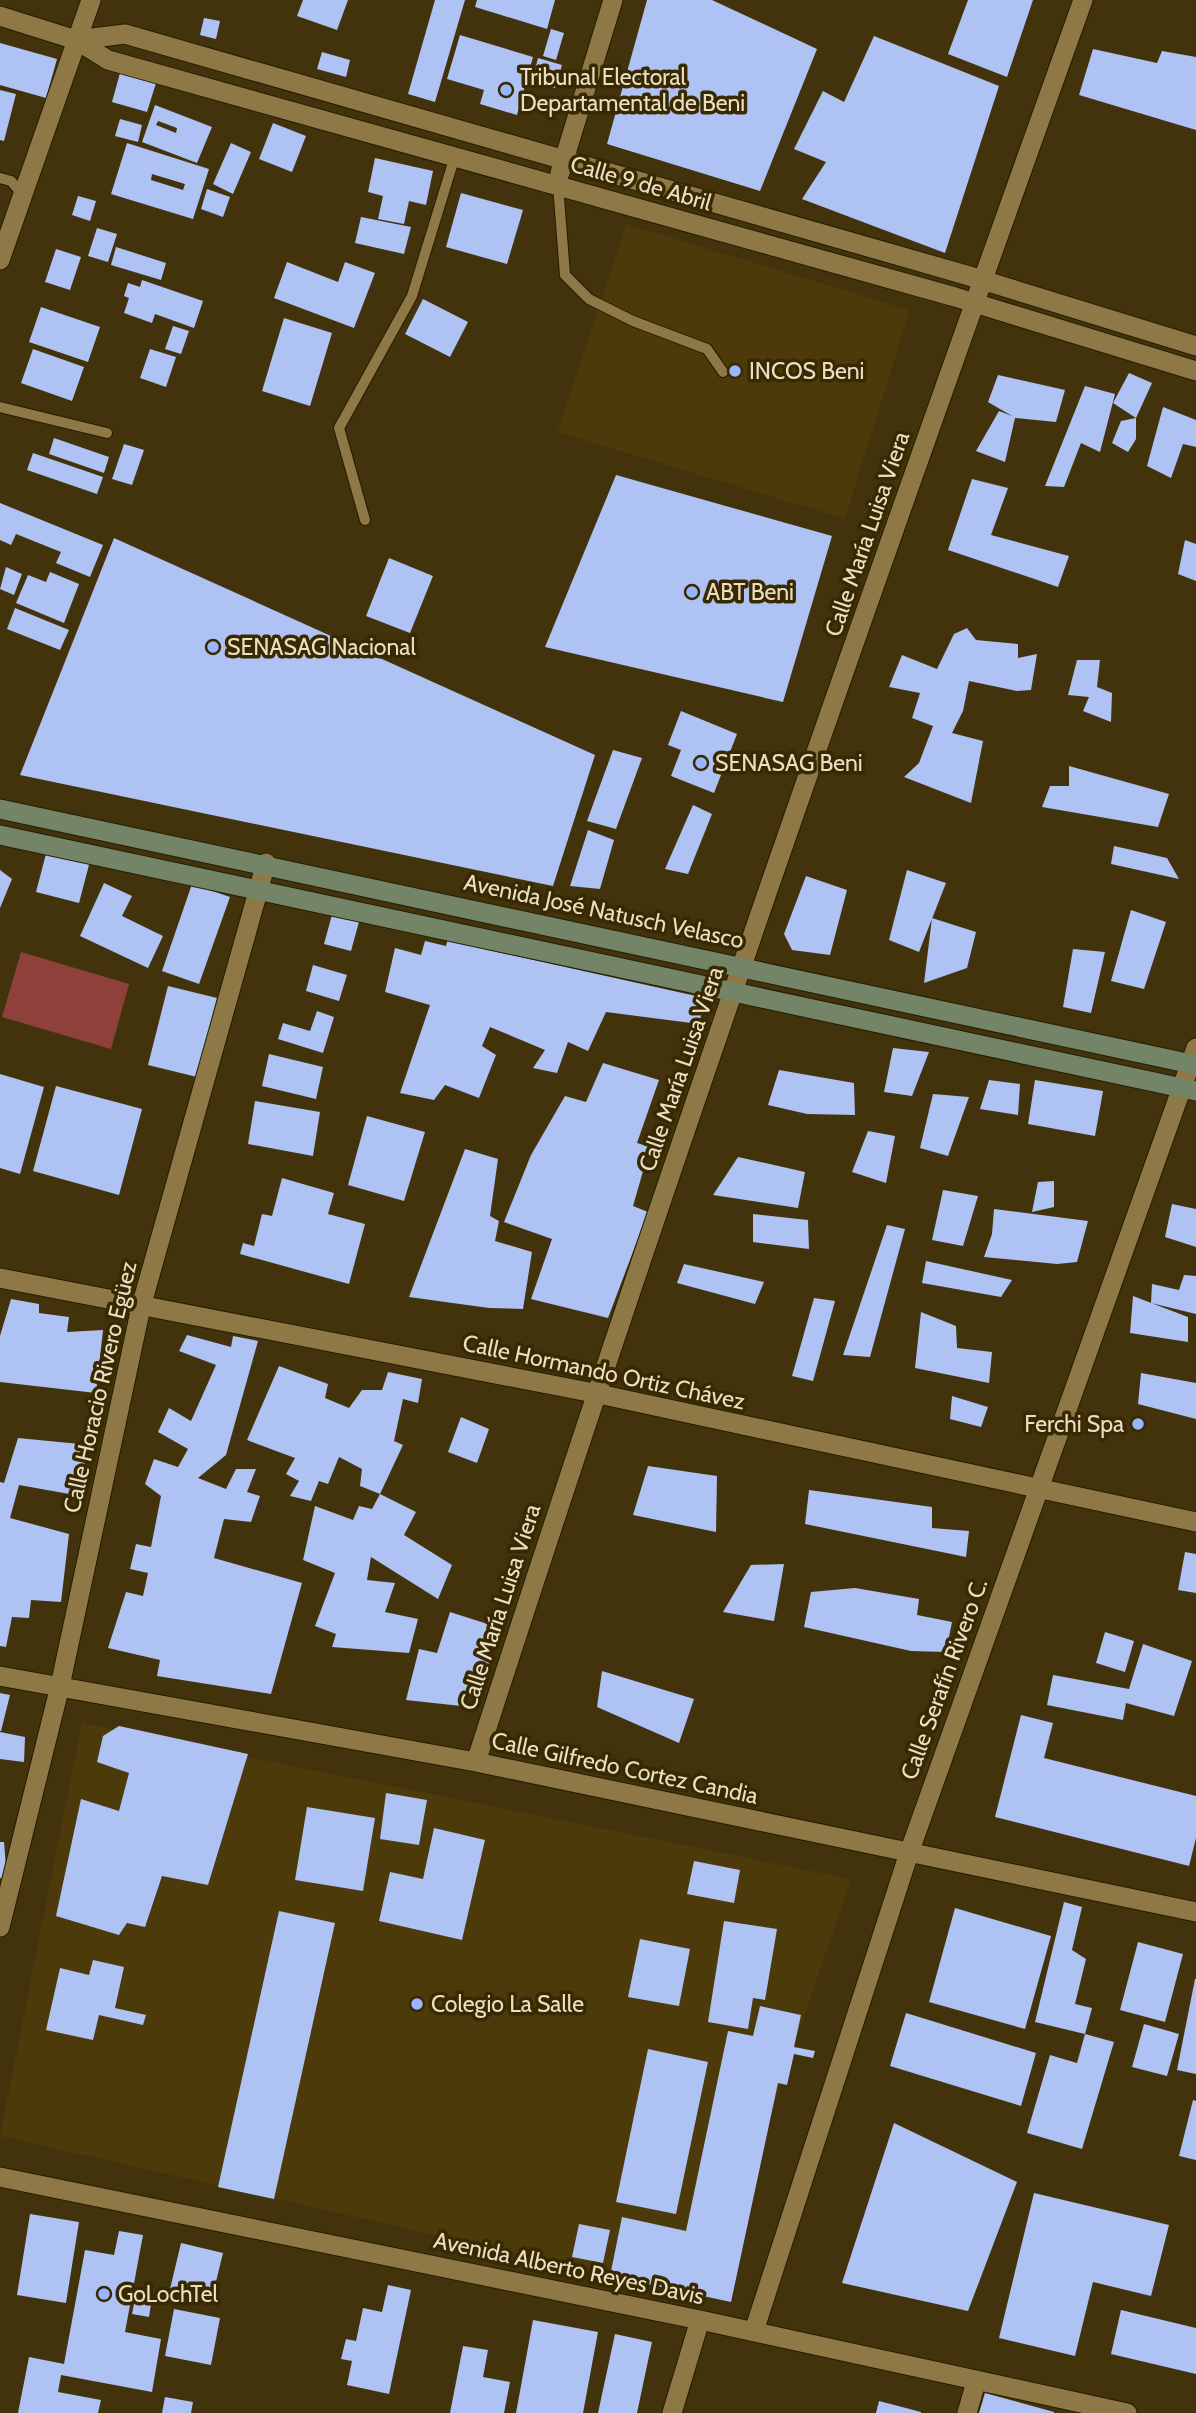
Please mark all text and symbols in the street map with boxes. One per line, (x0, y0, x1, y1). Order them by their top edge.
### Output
place label: Tribunal Electoral Departamental de Beni (520, 63, 745, 117)
marker: Tribunal Electoral Departamental de Beni (498, 82, 514, 98)
street label: Calle 9 de Abril (567, 150, 715, 217)
place label: INCOS Beni (749, 357, 864, 385)
marker: INCOS Beni (727, 363, 743, 379)
street label: Calle María Luisa Viera (819, 428, 915, 640)
place label: ABT Beni (706, 578, 794, 606)
marker: ABT Beni (684, 584, 700, 600)
place label: SENASAG Nacional (227, 633, 416, 661)
marker: SENASAG Nacional (205, 639, 221, 655)
place label: SENASAG Beni (715, 749, 863, 777)
marker: SENASAG Beni (693, 755, 709, 771)
street label: Avenida José Natusch Velasco (462, 868, 746, 954)
street label: Calle María Luisa Viera (633, 963, 729, 1175)
street label: Calle Horacio Rivero Egüez (57, 1258, 143, 1516)
street label: Calle Hormando Ortiz Chávez (460, 1328, 748, 1416)
place label: Ferchi Spa (1024, 1410, 1124, 1438)
marker: Ferchi Spa (1130, 1416, 1146, 1432)
street label: Calle María Luisa Viera (454, 1501, 546, 1713)
street label: Calle Serafín Rivero C. (895, 1575, 993, 1783)
street label: Calle Gilfredo Cortez Candia (489, 1726, 761, 1810)
place label: Colegio La Salle (431, 1990, 584, 2018)
marker: Colegio La Salle (409, 1996, 425, 2012)
street label: Avenida Alberto Reyes Davis (431, 2226, 707, 2310)
place label: GoLochTel (118, 2280, 218, 2308)
marker: GoLochTel (96, 2286, 112, 2302)

